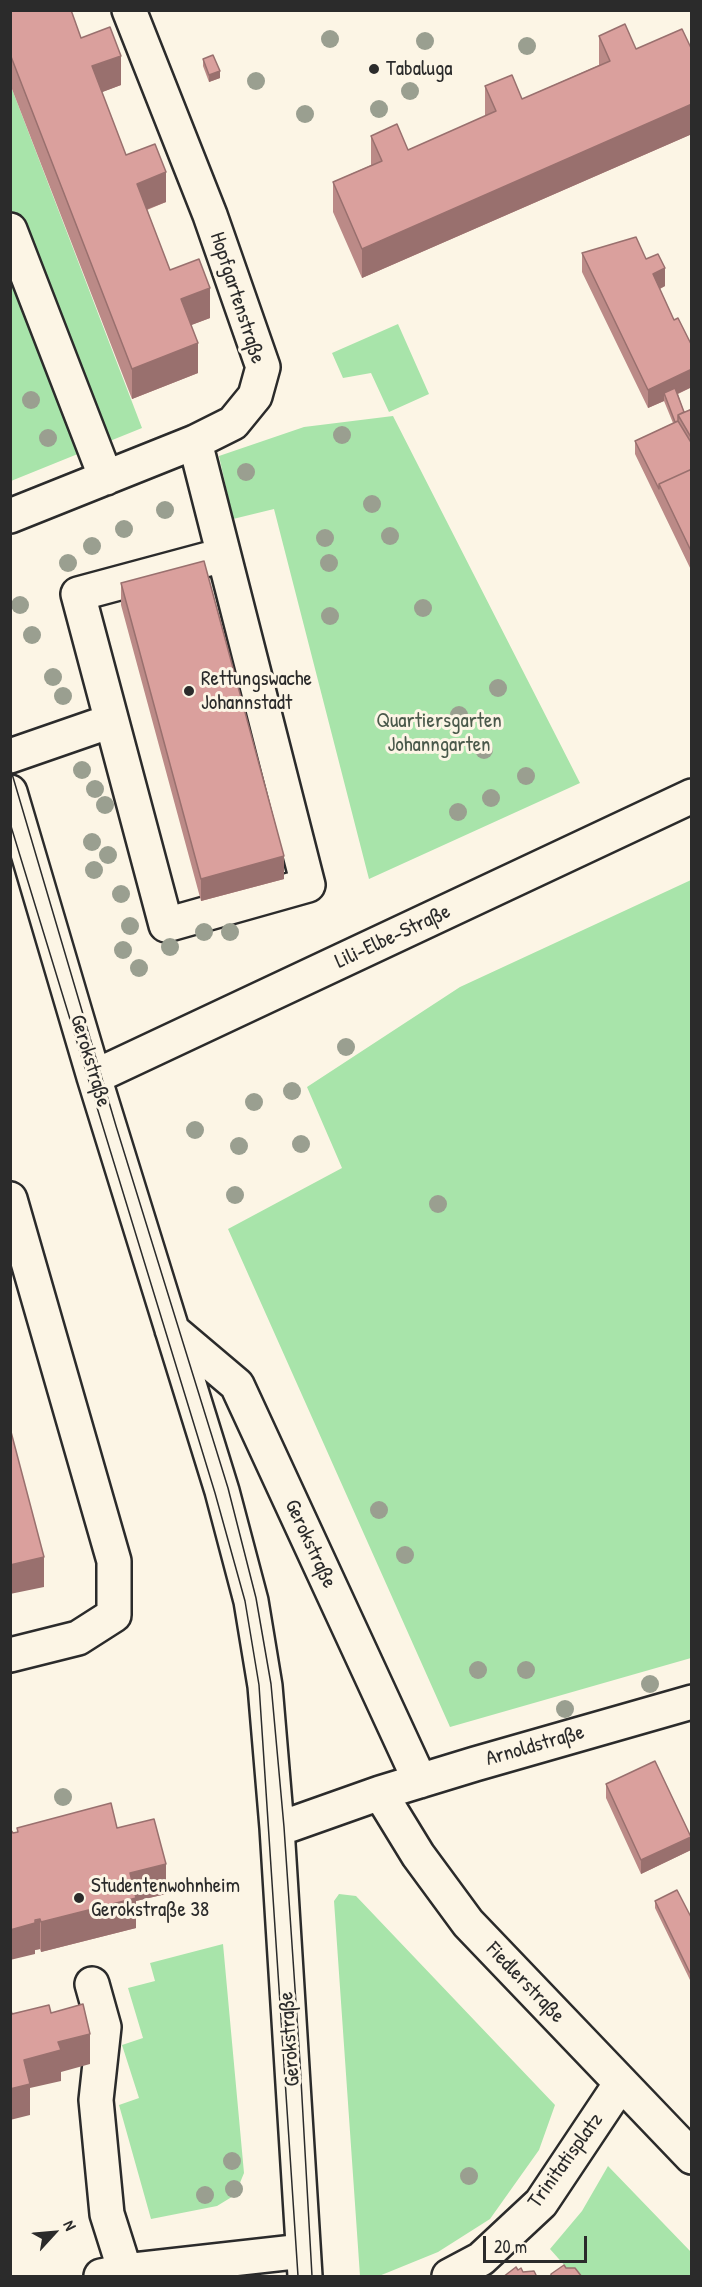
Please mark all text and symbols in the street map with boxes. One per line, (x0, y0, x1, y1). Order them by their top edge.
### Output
place label: Tabaluga (386, 56, 453, 82)
marker: Tabaluga (367, 62, 381, 76)
street label: Hopfgartenstraße (204, 229, 270, 367)
place label: Rettungswache Johannstadt (201, 666, 312, 716)
marker: Rettungswache Johannstadt (182, 684, 196, 698)
park label: Quartiersgarten Johanngarten (376, 708, 502, 758)
street label: Lili-Elbe-Straße (331, 899, 455, 975)
street label: Gerokstraße (64, 1012, 116, 1110)
street label: Gerokstraße (279, 1496, 341, 1592)
street label: Arnoldstraße (483, 1720, 587, 1772)
place label: Studentenwohnheim Gerokstraße 38 (91, 1873, 240, 1923)
marker: Studentenwohnheim Gerokstraße 38 (72, 1891, 86, 1905)
street label: Fiedlerstraße (480, 1937, 570, 2029)
street label: Gerokstraße (274, 1991, 306, 2087)
street label: Trinitatisplatz (523, 2109, 609, 2213)
north arrow (24, 2203, 84, 2263)
text: N (58, 2216, 82, 2234)
scale bar (486, 2224, 590, 2262)
text: 20 m (494, 2234, 527, 2259)

